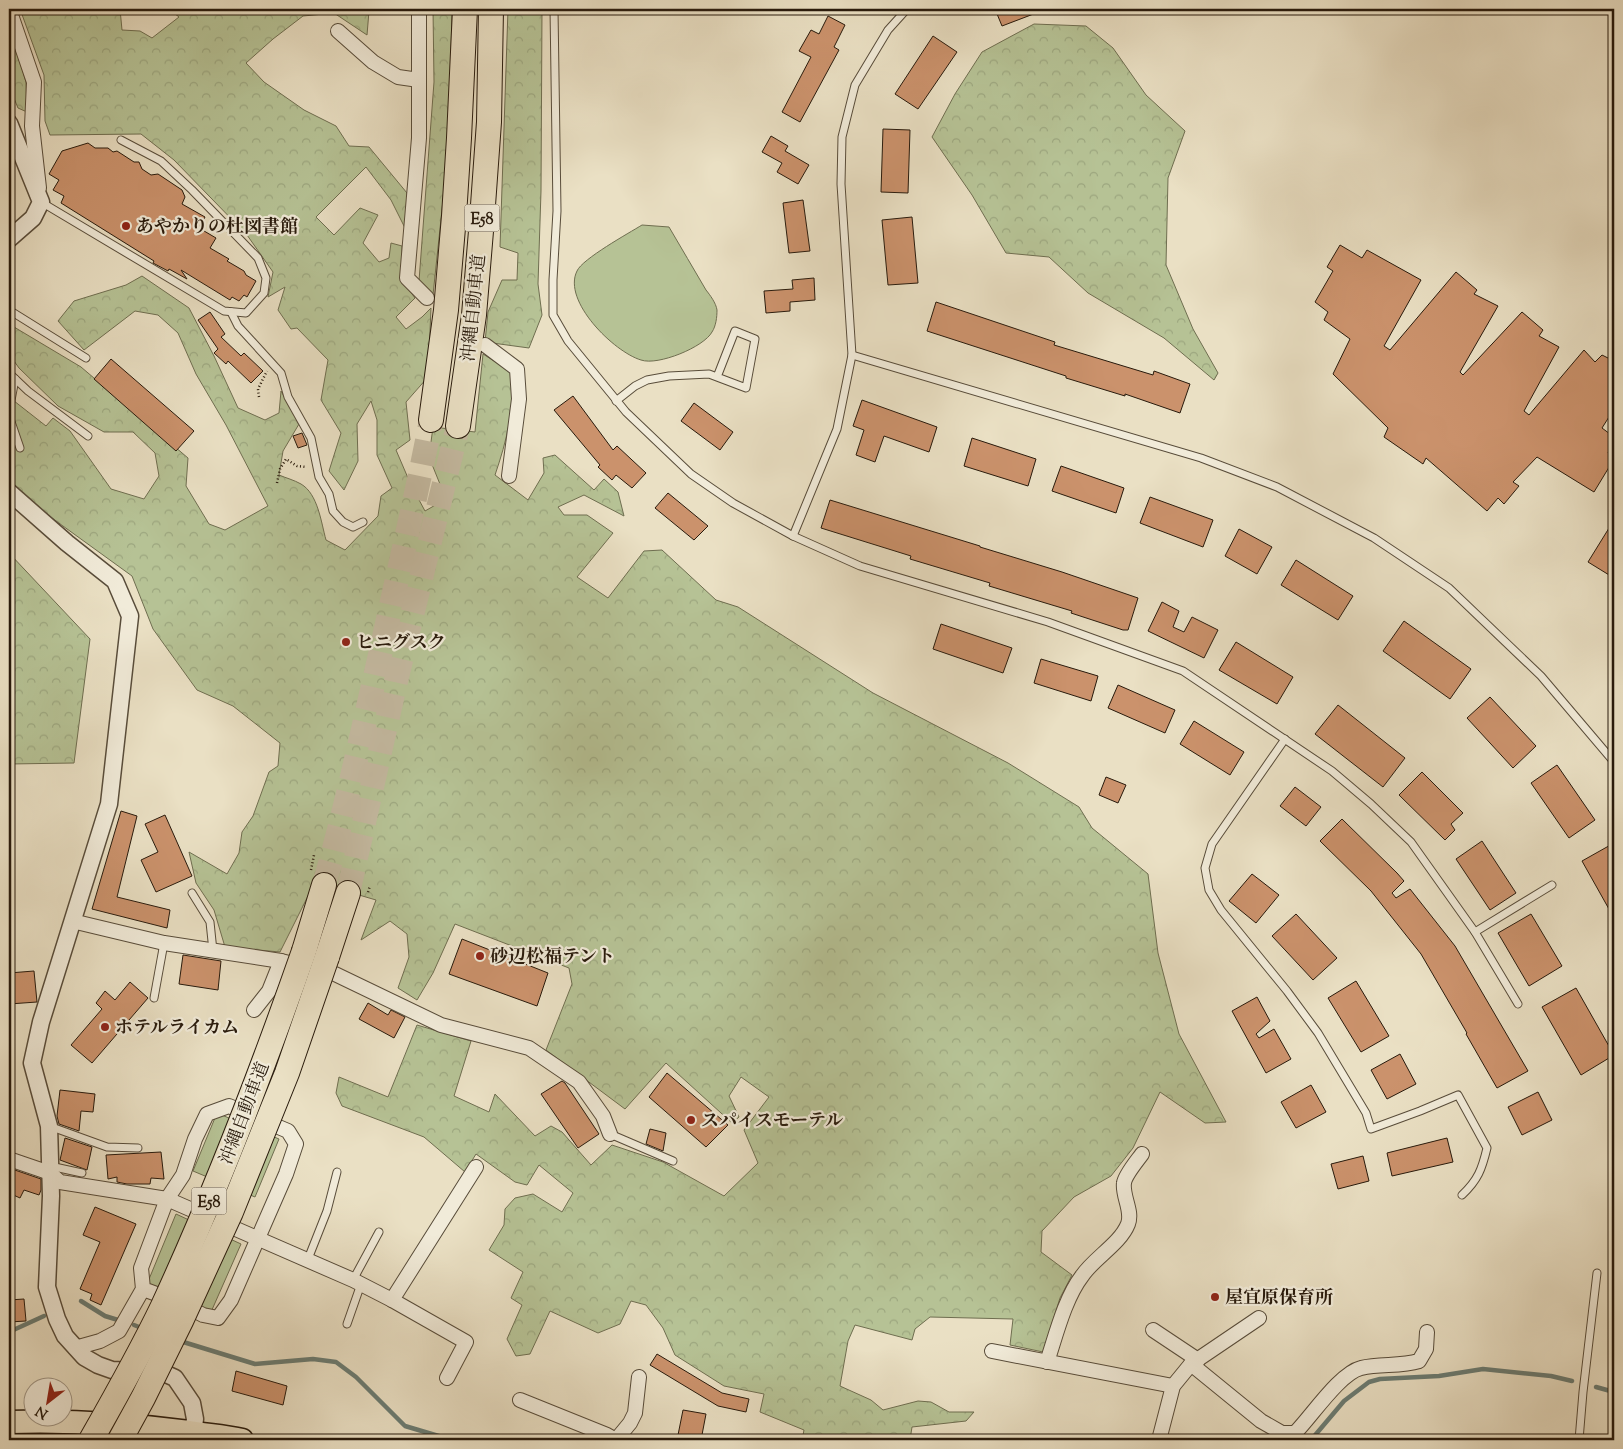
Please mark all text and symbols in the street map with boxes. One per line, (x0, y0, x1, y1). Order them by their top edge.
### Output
road number: E58 (464, 204, 500, 232)
place label: あやかりの杜図書館 (136, 215, 298, 241)
marker: あやかりの杜図書館 (120, 220, 132, 232)
street label: 沖縄自動車道 (456, 253, 494, 363)
place label: ヒニグスク (356, 631, 446, 657)
marker: ヒニグスク (340, 636, 352, 648)
place label: 砂辺松福テント (490, 945, 615, 971)
marker: 砂辺松福テント (474, 950, 486, 962)
place label: ホテルライカム (115, 1016, 239, 1042)
marker: ホテルライカム (99, 1021, 111, 1033)
street label: 沖縄自動車道 (214, 1059, 277, 1169)
place label: スパイスモーテル (701, 1109, 843, 1135)
marker: スパイスモーテル (685, 1114, 697, 1126)
road number: E58 (192, 1188, 226, 1214)
place label: 屋宜原保育所 (1225, 1286, 1333, 1312)
marker: 屋宜原保育所 (1209, 1291, 1221, 1303)
north arrow (22, 1376, 72, 1426)
text: N (32, 1400, 52, 1423)

